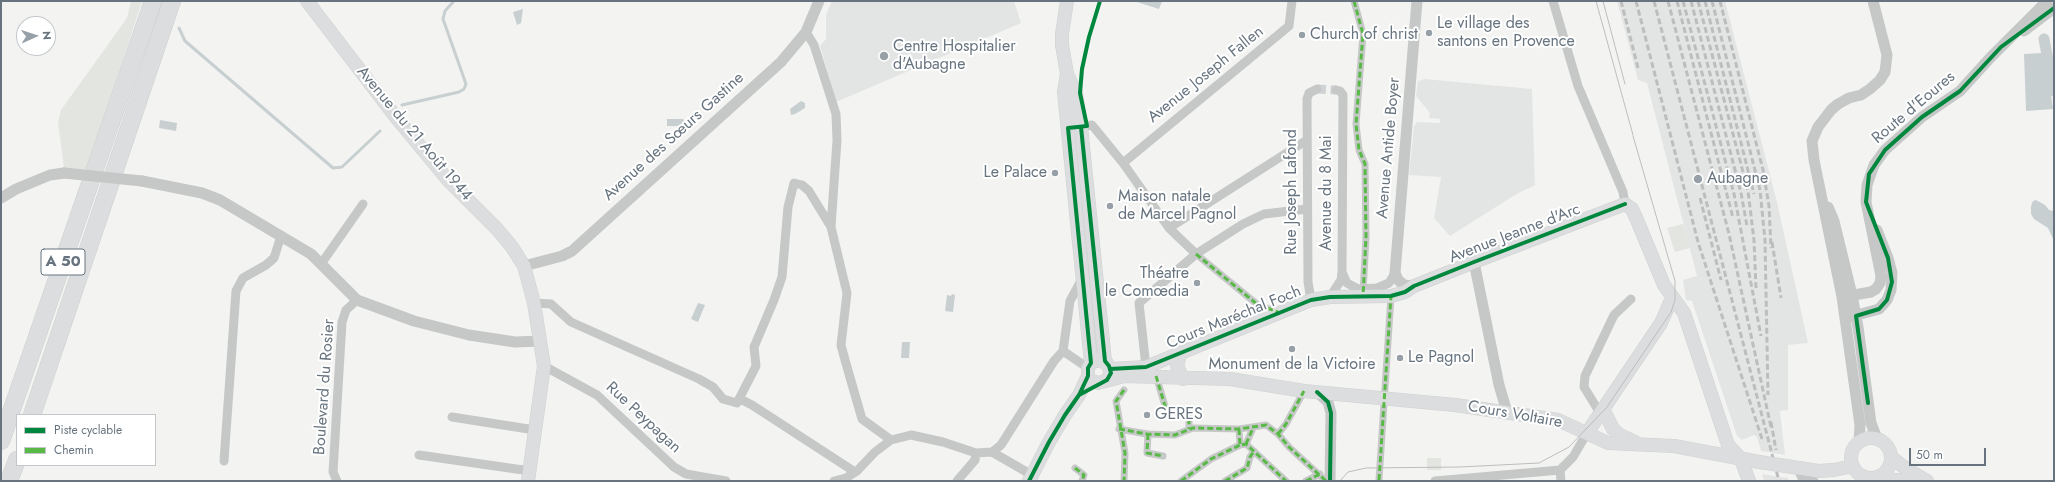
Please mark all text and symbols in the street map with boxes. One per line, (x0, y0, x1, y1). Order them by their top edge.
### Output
place label: Le village des santons en Provence (1437, 14, 1575, 52)
north arrow (16, 16, 56, 56)
street label: Avenue Joseph Fallen (1144, 22, 1268, 128)
place label: Church of christ (1310, 25, 1418, 45)
marker: Le village des santons en Provence (1424, 28, 1434, 38)
marker: Church of christ (1297, 30, 1307, 40)
text: N (39, 31, 55, 40)
place label: Centre Hospitalier d'Aubagne (893, 37, 1016, 75)
marker: Centre Hospitalier d'Aubagne (878, 50, 890, 62)
street label: Avenue du 21 Août 1944 (352, 63, 476, 205)
street label: Route d'Eoures (1869, 68, 1959, 148)
street label: Avenue des Sœurs Gastine (600, 69, 748, 205)
street label: Avenue Antide Boyer (1373, 77, 1405, 219)
street label: Rue Joseph Lafond (1282, 129, 1302, 255)
street label: Avenue du 8 Mai (1317, 135, 1337, 251)
place label: Le Palace (984, 163, 1047, 183)
marker: Le Palace (1050, 168, 1060, 178)
place label: Aubagne (1707, 169, 1768, 189)
marker: Aubagne (1692, 173, 1704, 185)
place label: Maison natale de Marcel Pagnol (1118, 187, 1236, 225)
street label: Avenue Jeanne d'Arc (1447, 200, 1583, 268)
marker: Maison natale de Marcel Pagnol (1105, 201, 1115, 211)
road number: A 50 (41, 249, 85, 275)
place label: Théatre le Comœdia (1105, 264, 1189, 302)
marker: Théatre le Comœdia (1192, 278, 1202, 288)
street label: Cours Maréchal Foch (1164, 282, 1304, 354)
street label: Boulevard du Rosier (311, 318, 339, 456)
marker: Monument de la Victoire (1287, 344, 1297, 354)
place label: Le Pagnol (1408, 348, 1474, 368)
marker: Le Pagnol (1395, 353, 1405, 363)
place label: Monument de la Victoire (1208, 355, 1376, 375)
street label: Rue Peypagan (601, 378, 685, 458)
street label: Cours Voltaire (1466, 397, 1564, 433)
place label: GERES (1155, 405, 1203, 425)
marker: GERES (1142, 410, 1152, 420)
legend (16, 414, 156, 466)
text: Piste cyclable (54, 421, 122, 439)
scale bar (1911, 440, 1988, 466)
text: Chemin (54, 441, 93, 459)
text: 50 m (1916, 446, 1943, 464)

